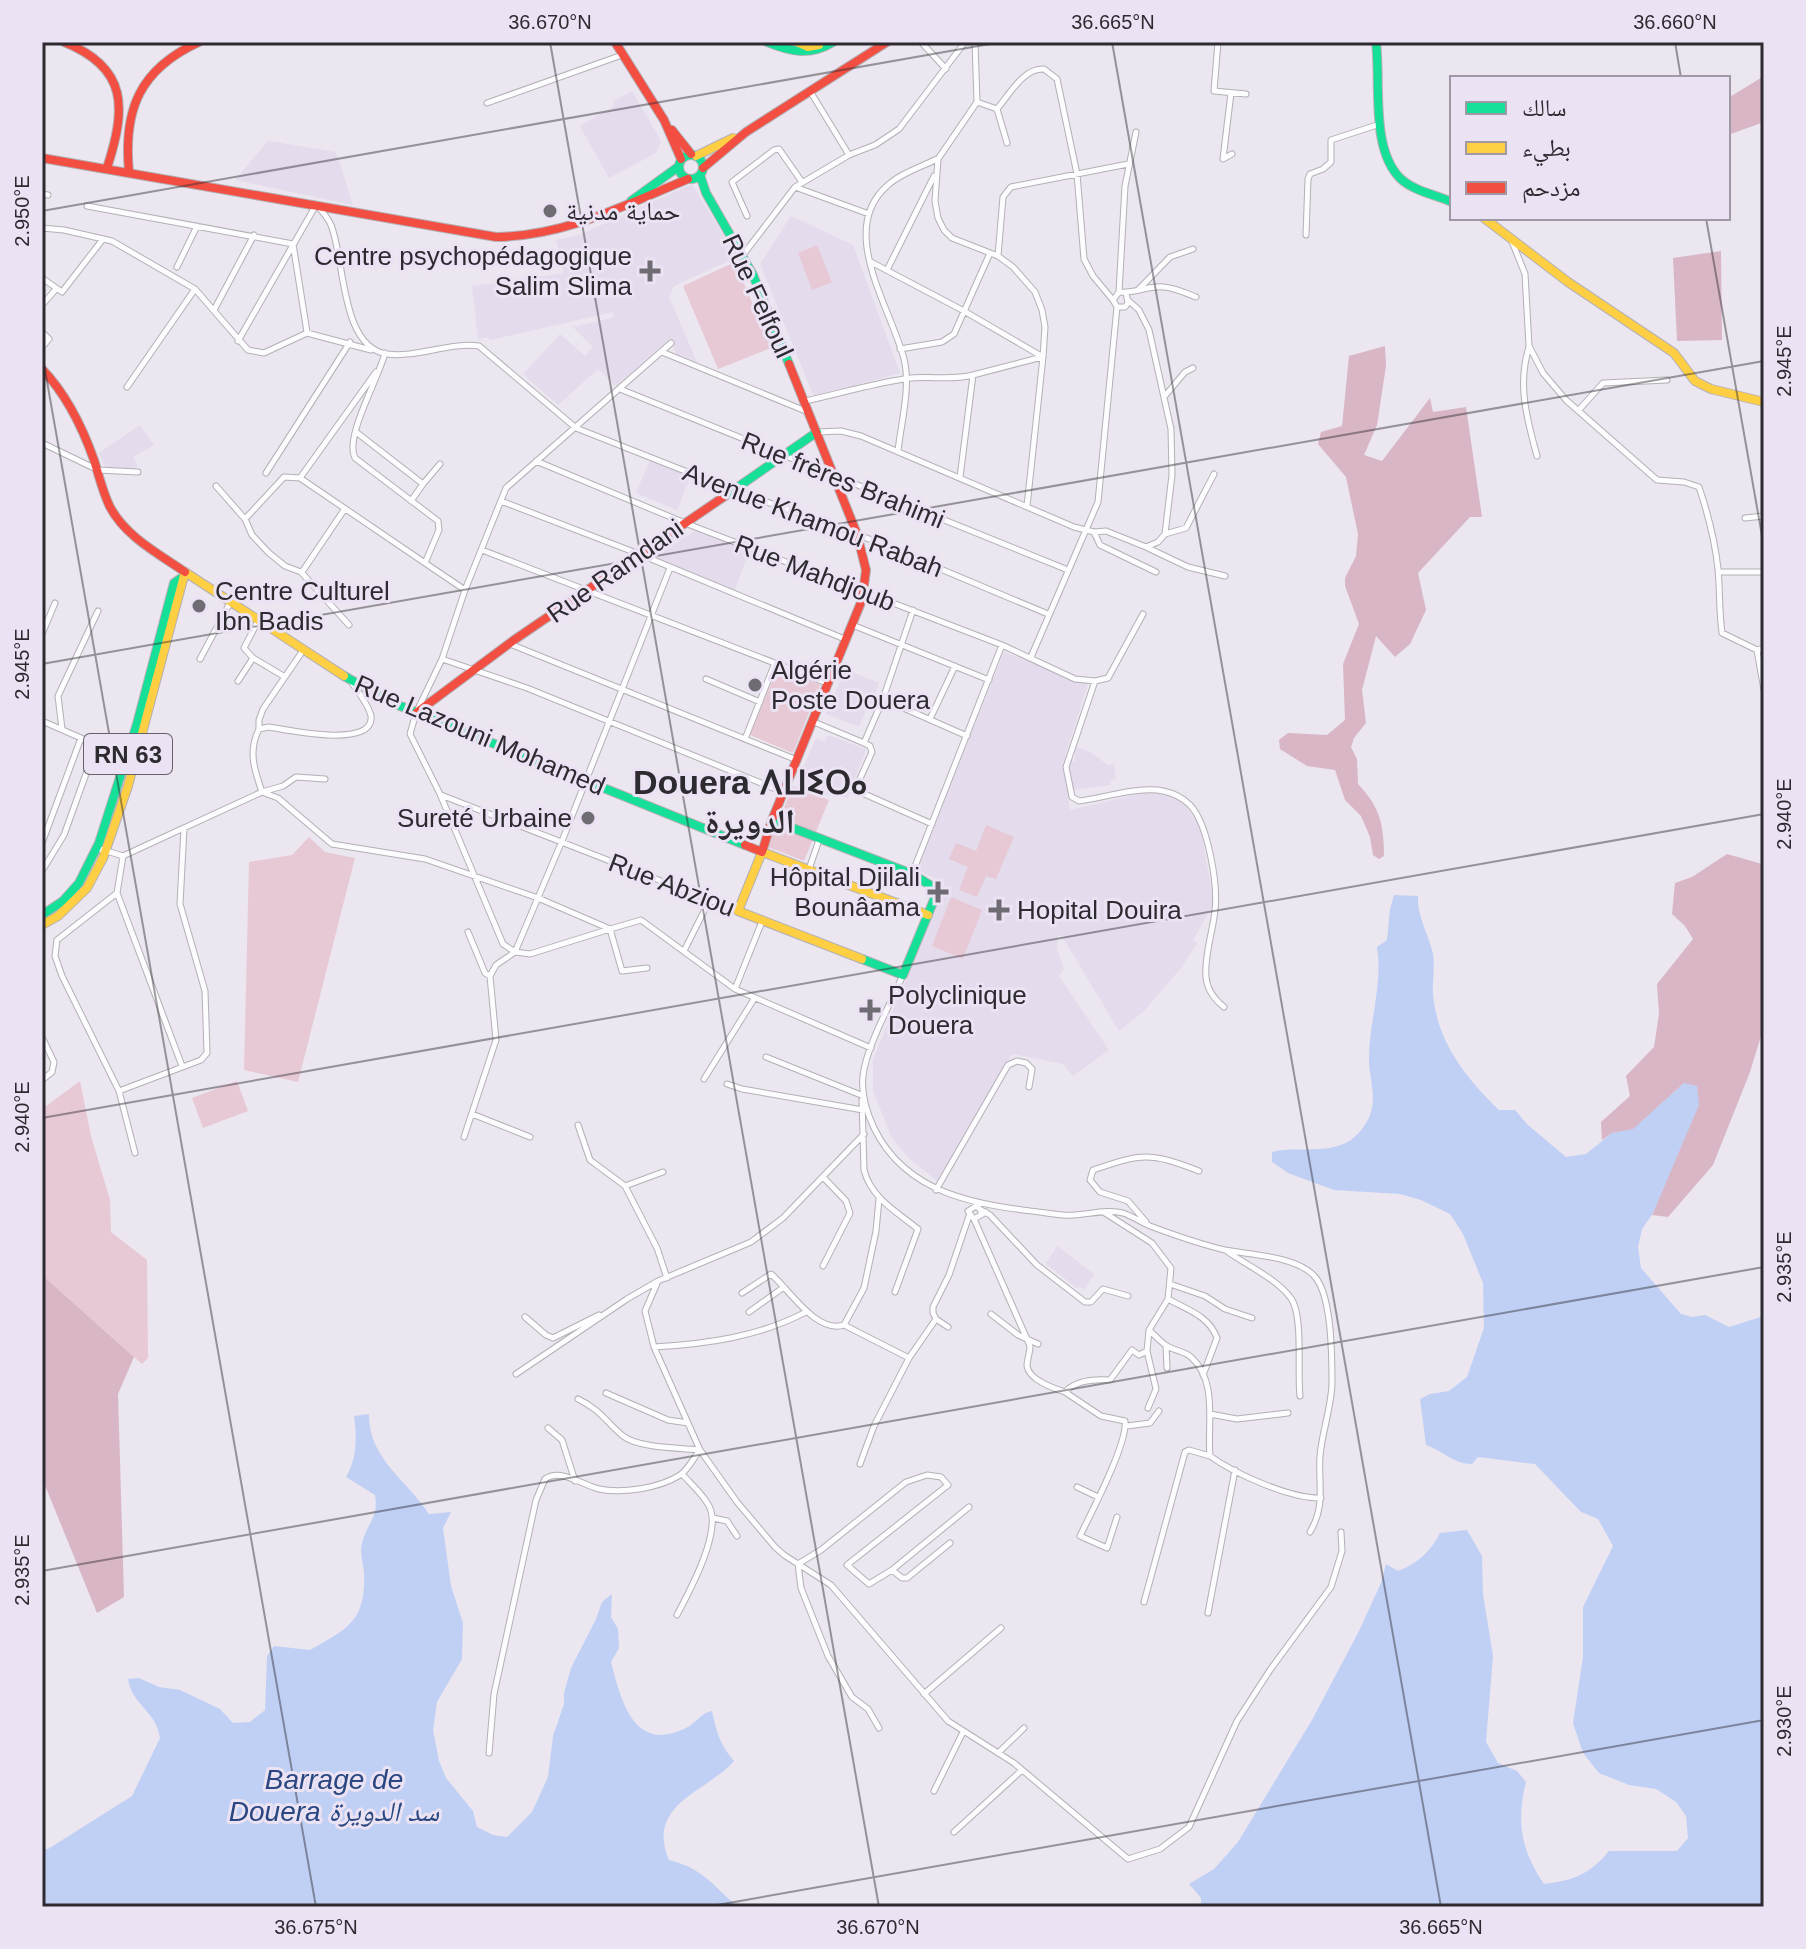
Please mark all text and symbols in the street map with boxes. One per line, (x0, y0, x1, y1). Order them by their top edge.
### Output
text: 36.670°N (508, 11, 592, 33)
text: 36.665°N (1071, 11, 1155, 33)
text: 36.660°N (1633, 11, 1717, 33)
legend (1450, 76, 1730, 220)
text: سالك (1522, 94, 1567, 121)
text: بطيء (1522, 134, 1571, 167)
text: مزدحم (1522, 174, 1581, 204)
text: 2.950°E (11, 175, 33, 247)
place label: حماية مدنية (566, 196, 680, 226)
marker: حماية مدنية (541, 202, 559, 220)
street label: Rue Felfoul (716, 229, 800, 363)
place label: Centre psychopédagogique Salim Slima (314, 241, 633, 301)
marker: Centre psychopédagogique Salim Slima (639, 260, 661, 282)
text: 2.945°E (1773, 325, 1795, 397)
street label: Rue frères Brahimi (737, 425, 949, 535)
street label: Avenue Khamou Rabah (679, 457, 947, 583)
street label: Rue Ramdani (541, 513, 689, 629)
street label: Rue Mahdjoub (731, 529, 899, 617)
place label: Centre Culturel Ibn Badis (215, 576, 390, 636)
marker: Centre Culturel Ibn Badis (190, 597, 208, 615)
text: 2.945°E (11, 628, 33, 700)
place label: Algérie Poste Douera (771, 655, 931, 715)
street label: Rue Lazouni Mohamed (350, 669, 610, 801)
marker: Algérie Poste Douera (746, 676, 764, 694)
road number: RN 63 (84, 734, 172, 774)
district label: Douera ⴷⵡⵉⵔⴰ الدويرة (633, 763, 867, 841)
text: 2.940°E (1773, 778, 1795, 850)
place label: Sureté Urbaine (397, 803, 572, 833)
marker: Sureté Urbaine (579, 809, 597, 827)
street label: Rue Abziou (605, 847, 739, 923)
place label: Hôpital Djilali Bounâama (770, 862, 921, 922)
marker: Hôpital Djilali Bounâama (927, 881, 949, 903)
place label: Hopital Douira (1017, 895, 1182, 925)
marker: Hopital Douira (988, 899, 1010, 921)
place label: Polyclinique Douera (888, 980, 1027, 1040)
marker: Polyclinique Douera (859, 999, 881, 1021)
text: 2.940°E (11, 1081, 33, 1153)
text: 2.935°E (1773, 1231, 1795, 1303)
text: 2.935°E (11, 1534, 33, 1606)
text: 2.930°E (1773, 1685, 1795, 1757)
water label: Barrage de Douera سد الدويرة (229, 1764, 440, 1827)
text: 36.675°N (274, 1916, 358, 1938)
text: 36.670°N (836, 1916, 920, 1938)
text: 36.665°N (1399, 1916, 1483, 1938)

